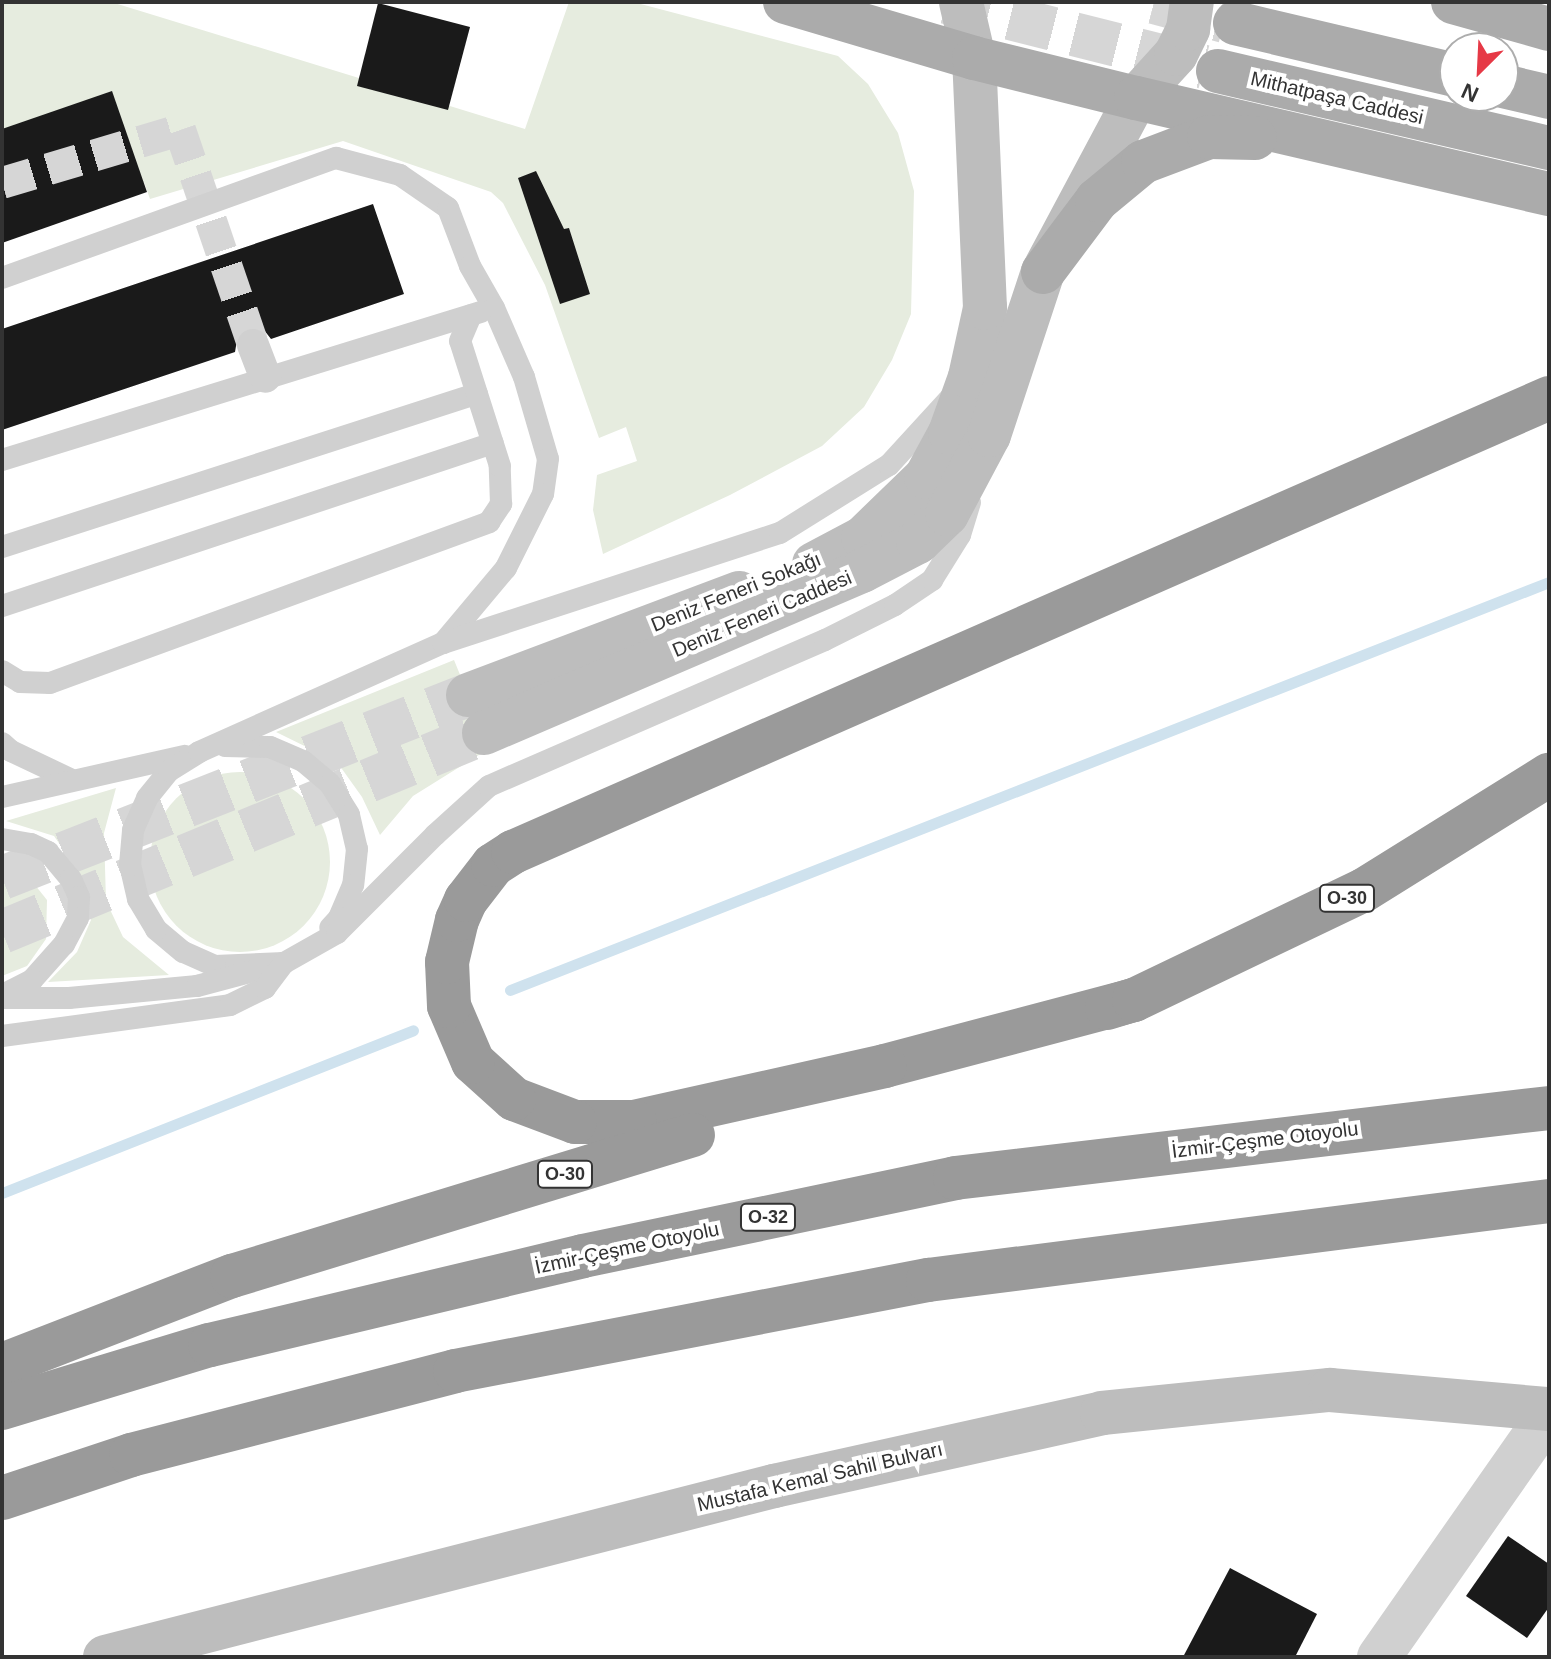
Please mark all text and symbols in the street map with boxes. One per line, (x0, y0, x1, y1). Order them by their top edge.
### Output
north arrow (1439, 32, 1519, 112)
street label: Mithatpaşa Caddesi (1248, 66, 1426, 130)
text: N (1458, 78, 1482, 107)
street label: Deniz Feneri Sokağı (648, 547, 824, 637)
street label: Deniz Feneri Caddesi (669, 565, 855, 663)
road number: O-30 (1317, 884, 1377, 912)
street label: İzmir-Çeşme Otoyolu (1170, 1117, 1360, 1163)
road number: O-30 (535, 1160, 595, 1188)
road number: O-32 (738, 1203, 798, 1231)
street label: İzmir-Çeşme Otoyolu (533, 1217, 721, 1279)
street label: Mustafa Kemal Sahil Bulvarı (695, 1437, 945, 1517)

